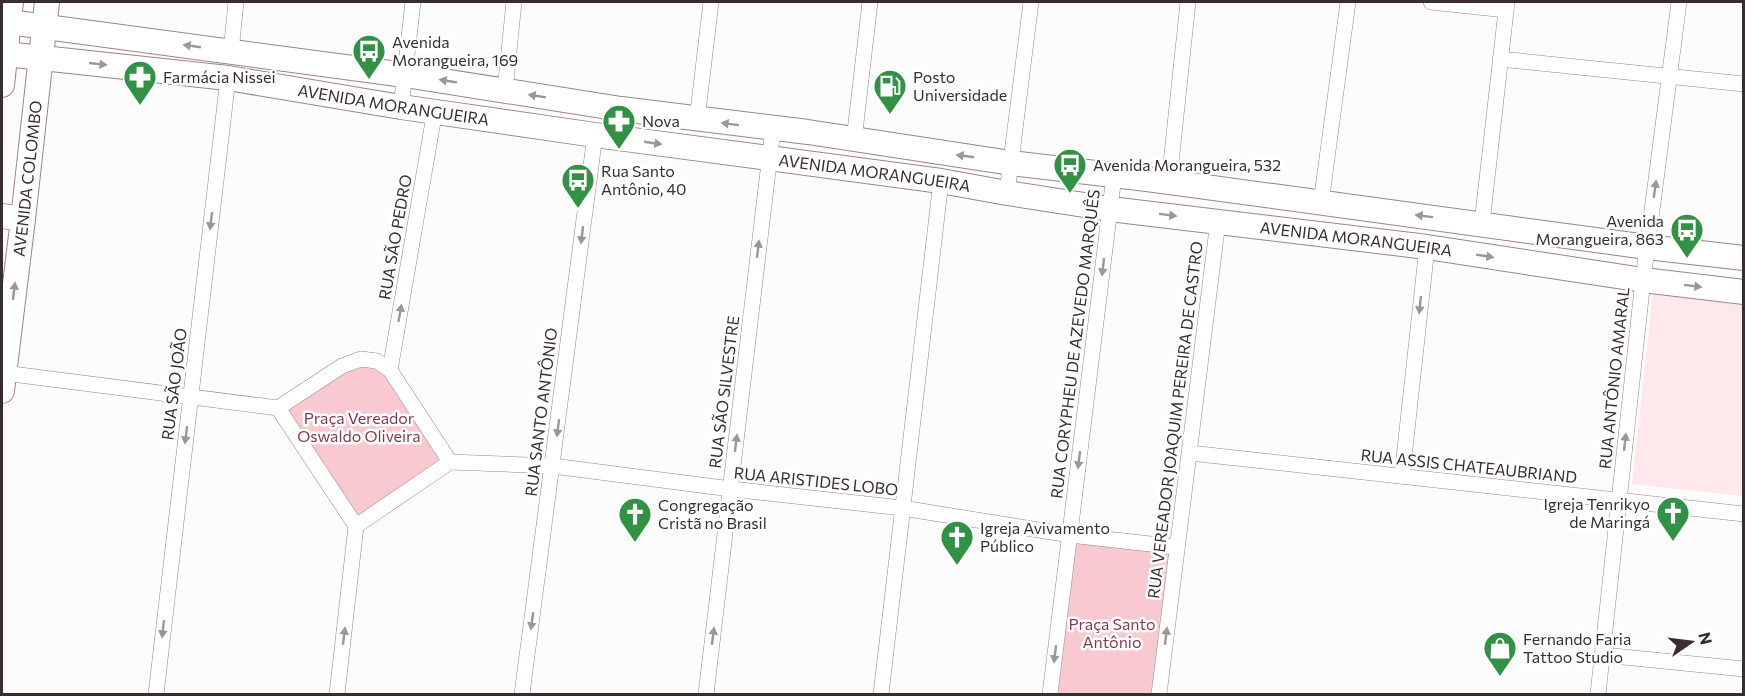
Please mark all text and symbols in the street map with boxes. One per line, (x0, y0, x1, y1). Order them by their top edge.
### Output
place label: Avenida Morangueira, 169 (392, 32, 518, 69)
bus stop icon: Avenida Morangueira, 169 (351, 33, 387, 80)
one-way arrow (182, 42, 201, 51)
one-way arrow (89, 59, 108, 69)
pharmacy icon: Farmácia Nissei (122, 59, 158, 106)
place label: Farmácia Nissei (163, 67, 276, 86)
place label: Posto Universidade (913, 67, 1007, 104)
fuel station icon: Posto Universidade (872, 68, 908, 115)
one-way arrow (438, 77, 457, 86)
street label: AVENIDA MORANGUEIRA (296, 80, 491, 129)
one-way arrow (528, 91, 547, 100)
street label: AVENIDA COLOMBO (9, 99, 45, 257)
pharmacy icon: Nova (601, 103, 637, 150)
place label: Nova (642, 111, 680, 130)
one-way arrow (721, 119, 740, 129)
one-way arrow (644, 138, 663, 147)
bus stop icon: Avenida Morangueira, 532 (1052, 147, 1088, 194)
street label: AVENIDA MORANGUEIRA (778, 150, 972, 195)
one-way arrow (955, 152, 974, 161)
place label: Avenida Morangueira, 532 (1093, 155, 1281, 174)
place label: Rua Santo Antônio, 40 (601, 161, 686, 198)
bus stop icon: Rua Santo Antônio, 40 (560, 162, 596, 209)
street label: RUA SÃO PEDRO (374, 173, 415, 301)
one-way arrow (1650, 179, 1660, 198)
street label: RUA CORYPHEU DE AZEVEDO MARQUÊS (1046, 188, 1103, 500)
one-way arrow (1159, 210, 1178, 220)
one-way arrow (206, 211, 216, 230)
one-way arrow (1415, 211, 1434, 221)
place label: Avenida Morangueira, 863 (1535, 211, 1664, 248)
bus stop icon: Avenida Morangueira, 863 (1669, 212, 1705, 259)
street label: AVENIDA MORANGUEIRA (1259, 217, 1454, 260)
one-way arrow (578, 225, 587, 244)
one-way arrow (754, 240, 763, 259)
street label: RUA VEREADOR JOAQUIM PEREIRA DE CASTRO (1143, 240, 1206, 600)
one-way arrow (1475, 251, 1494, 260)
one-way arrow (1098, 257, 1108, 276)
one-way arrow (9, 281, 19, 300)
one-way arrow (1684, 281, 1703, 291)
street label: RUA ANTÔNIO AMARAL (1595, 286, 1632, 470)
one-way arrow (1415, 296, 1425, 315)
one-way arrow (396, 303, 405, 322)
street label: RUA SÃO SILVESTRE (705, 315, 742, 469)
street label: RUA SÃO JOÃO (157, 327, 190, 441)
street label: RUA SANTO ANTÔNIO (521, 327, 560, 497)
park label: Praça Vereador Oswaldo Oliveira (297, 408, 421, 445)
one-way arrow (553, 419, 562, 438)
one-way arrow (181, 426, 191, 445)
one-way arrow (731, 433, 741, 452)
one-way arrow (1621, 433, 1630, 452)
street label: RUA ASSIS CHATEAUBRIAND (1360, 445, 1578, 486)
one-way arrow (1074, 451, 1084, 470)
street label: RUA ARISTIDES LOBO (733, 462, 899, 499)
place label: Igreja Tenrikyo de Maringá (1543, 494, 1650, 531)
place label: Congregação Cristã no Brasil (658, 495, 767, 532)
church icon: Igreja Tenrikyo de Maringá (1655, 495, 1691, 542)
church icon: Congregação Cristã no Brasil (617, 496, 653, 543)
place label: Igreja Avivamento Público (980, 518, 1110, 555)
church icon: Igreja Avivamento Público (939, 519, 975, 566)
one-way arrow (527, 612, 537, 631)
north arrow (1661, 612, 1721, 672)
park label: Praça Santo Antônio (1069, 614, 1155, 651)
one-way arrow (158, 619, 168, 638)
one-way arrow (339, 627, 348, 646)
one-way arrow (708, 627, 718, 646)
one-way arrow (1161, 627, 1171, 646)
place label: Fernando Faria Tattoo Studio (1523, 629, 1631, 666)
shop icon: Fernando Faria Tattoo Studio (1482, 630, 1518, 677)
text: N (1695, 630, 1717, 646)
one-way arrow (1050, 644, 1060, 663)

